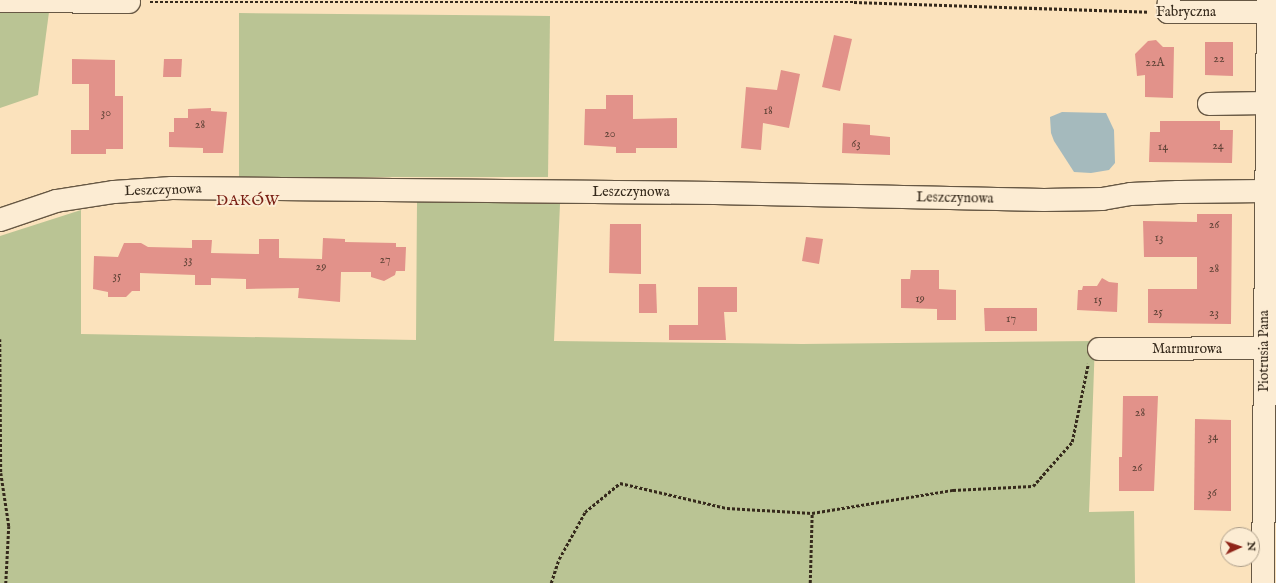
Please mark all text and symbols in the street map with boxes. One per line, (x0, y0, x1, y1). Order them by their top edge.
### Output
street label: Fabryczna (1156, 4, 1216, 20)
house number: 22 (1213, 52, 1225, 66)
house number: 22A (1145, 56, 1165, 70)
house number: 18 (763, 104, 773, 118)
house number: 30 (101, 106, 111, 120)
house number: 28 (195, 118, 205, 132)
house number: 20 (604, 127, 616, 141)
house number: 63 (851, 137, 861, 151)
house number: 24 (1212, 139, 1224, 153)
house number: 14 (1158, 140, 1168, 154)
street label: Leszczynowa (124, 180, 202, 200)
street label: Leszczynowa (592, 184, 670, 200)
street label: Leszczynowa (916, 189, 994, 207)
district label: DAKÓW (216, 192, 280, 210)
house number: 26 (1209, 218, 1219, 232)
house number: 13 (1155, 231, 1163, 245)
house number: 33 (184, 253, 192, 267)
house number: 27 (379, 253, 391, 267)
house number: 29 (316, 260, 326, 274)
house number: 28 (1209, 262, 1219, 276)
house number: 35 (113, 269, 121, 283)
house number: 19 (915, 292, 925, 306)
house number: 15 (1094, 293, 1102, 307)
house number: 25 (1153, 305, 1163, 319)
house number: 23 (1209, 306, 1219, 320)
street label: Piotrusia Pana (1256, 310, 1272, 392)
house number: 17 (1006, 312, 1016, 326)
street label: Marmurowa (1152, 341, 1222, 357)
house number: 28 (1135, 406, 1145, 420)
house number: 34 (1208, 430, 1218, 444)
house number: 26 (1132, 461, 1142, 475)
house number: 36 (1207, 486, 1217, 500)
north arrow (1220, 527, 1260, 567)
text: N (1244, 541, 1258, 552)

